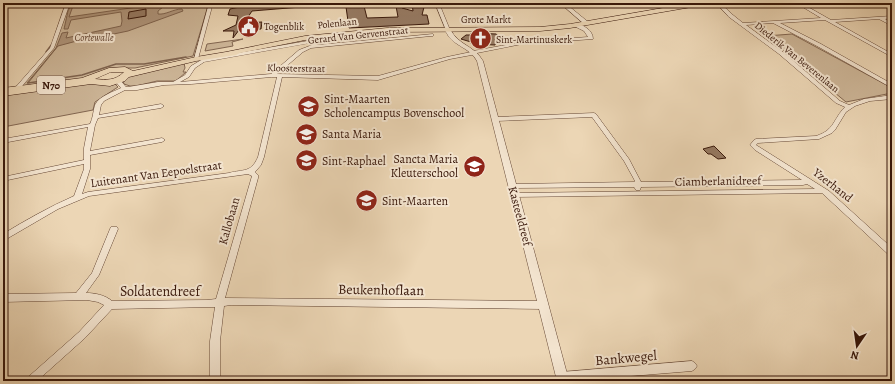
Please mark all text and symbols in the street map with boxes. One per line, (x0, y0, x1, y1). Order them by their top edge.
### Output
public building icon: Togenblik (235, 13, 261, 39)
street label: Grote Markt (461, 13, 512, 26)
street label: Polenlaan (317, 14, 358, 32)
street label: Diederik Van Beverenlaan (752, 19, 842, 95)
place label: Togenblik (264, 20, 304, 33)
street label: Gerard Van Gervenstraat (307, 23, 409, 47)
church icon: Sint-Martinuskerk (467, 26, 493, 52)
park label: Cortewalle (74, 31, 114, 44)
place label: Sint-Martinuskerk (496, 33, 572, 46)
street label: Kloosterstraat (267, 61, 326, 75)
road number: N70 (37, 76, 65, 94)
place label: Sint-Maarten Scholencampus Bovenschool (324, 91, 464, 121)
school or university icon: Sint-Maarten Scholencampus Bovenschool (296, 93, 322, 119)
school or university icon: Santa Maria (294, 121, 320, 147)
place label: Santa Maria (322, 126, 382, 142)
school or university icon: Sint-Raphael (293, 148, 319, 174)
place label: Sancta Maria Kleuterschool (391, 151, 458, 181)
place label: Sint-Raphael (322, 153, 386, 169)
school or university icon: Sancta Maria Kleuterschool (461, 153, 487, 179)
street label: Luitenant Van Eepoelstraat (89, 157, 223, 191)
street label: Yzerhand (809, 164, 857, 206)
street label: Ciamberlanidreef (675, 172, 763, 190)
street label: Kasteeldreef (504, 184, 536, 250)
school or university icon: Sint-Maarten (353, 188, 379, 214)
place label: Sint-Maarten (382, 193, 449, 209)
street label: Kallobaan (215, 195, 244, 247)
street label: Beukenhoflaan (338, 280, 424, 300)
street label: Soldatendreef (120, 282, 202, 301)
north arrow (837, 326, 877, 366)
street label: Bankwegel (594, 346, 658, 370)
text: N (849, 347, 860, 363)

